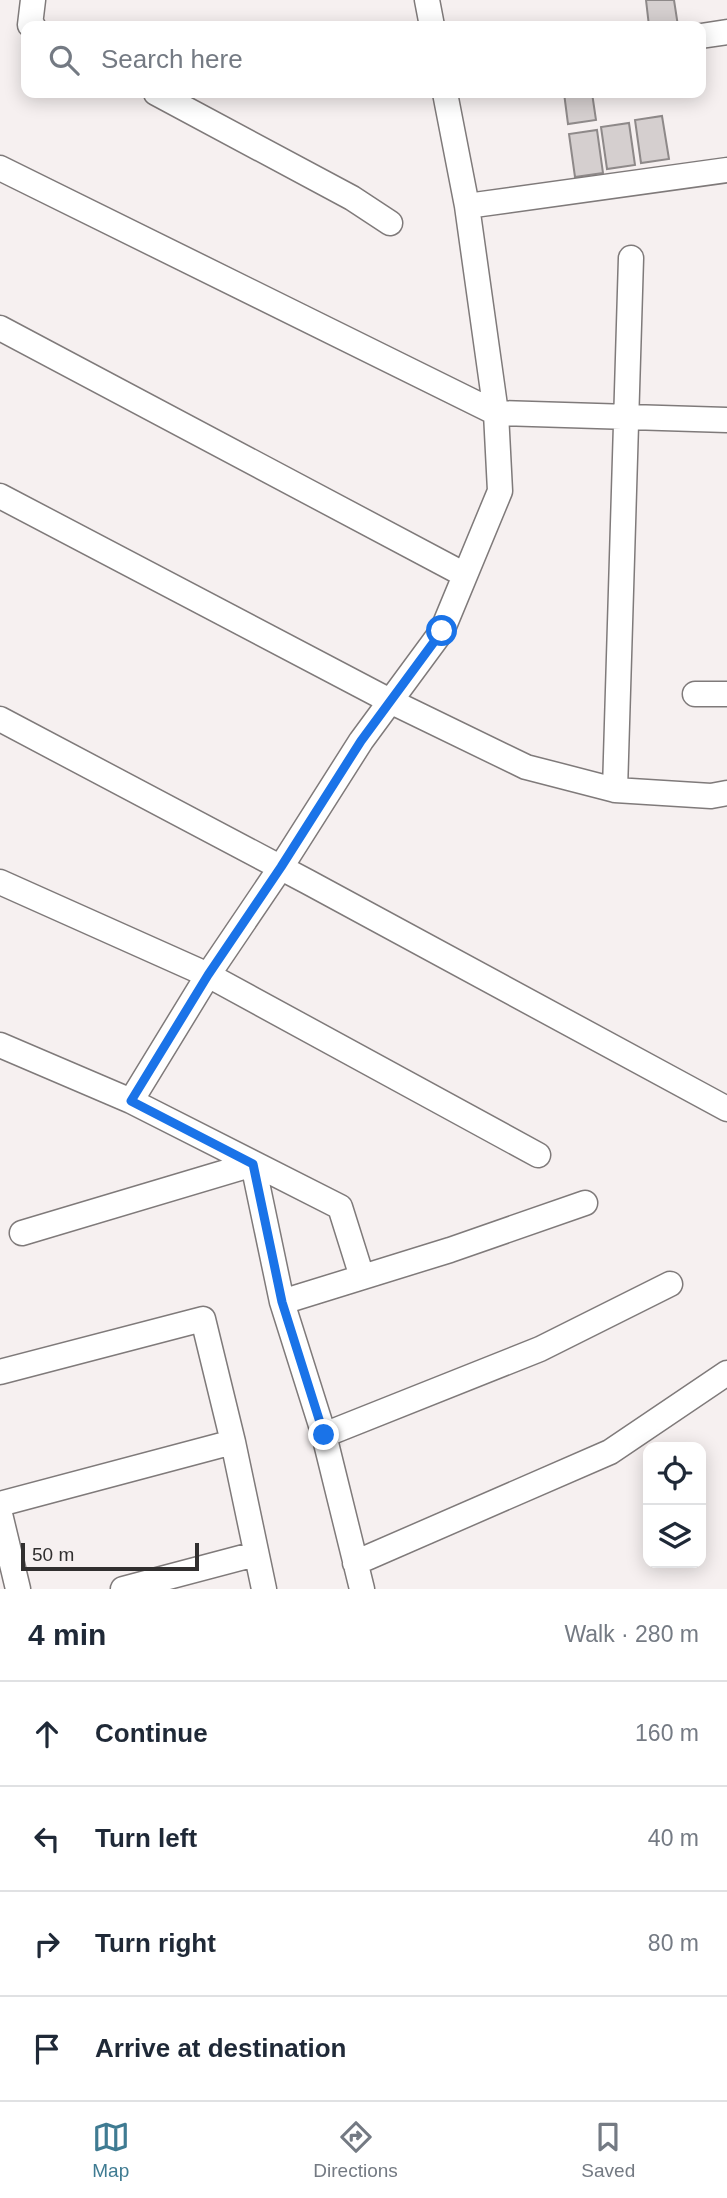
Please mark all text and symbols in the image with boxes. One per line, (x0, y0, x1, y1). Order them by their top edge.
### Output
search box (21, 21, 706, 98)
icon: search (45, 41, 83, 79)
text: Search here (101, 44, 243, 74)
route start (426, 615, 457, 646)
route end (308, 1419, 339, 1450)
map controls (643, 1442, 706, 1568)
button: locate (643, 1442, 706, 1505)
button: layers (643, 1505, 706, 1568)
scale bar (21, 1540, 200, 1572)
text: 50 m (32, 1544, 74, 1565)
text: 4 min (28, 1618, 106, 1651)
text: Walk · 280 m (564, 1621, 699, 1647)
icon: ahead (28, 1715, 66, 1753)
text: Continue (95, 1718, 208, 1748)
text: 160 m (635, 1720, 699, 1746)
icon: left (28, 1820, 66, 1858)
text: Turn left (95, 1823, 197, 1853)
text: 40 m (648, 1825, 699, 1851)
icon: right (28, 1925, 66, 1963)
text: Turn right (95, 1928, 216, 1958)
text: 80 m (648, 1930, 699, 1956)
icon: arrive (28, 2030, 66, 2068)
text: Arrive at destination (95, 2033, 346, 2063)
tab: Map (92, 2118, 130, 2182)
tab: Directions (313, 2118, 398, 2182)
tab: Saved (581, 2118, 635, 2182)

